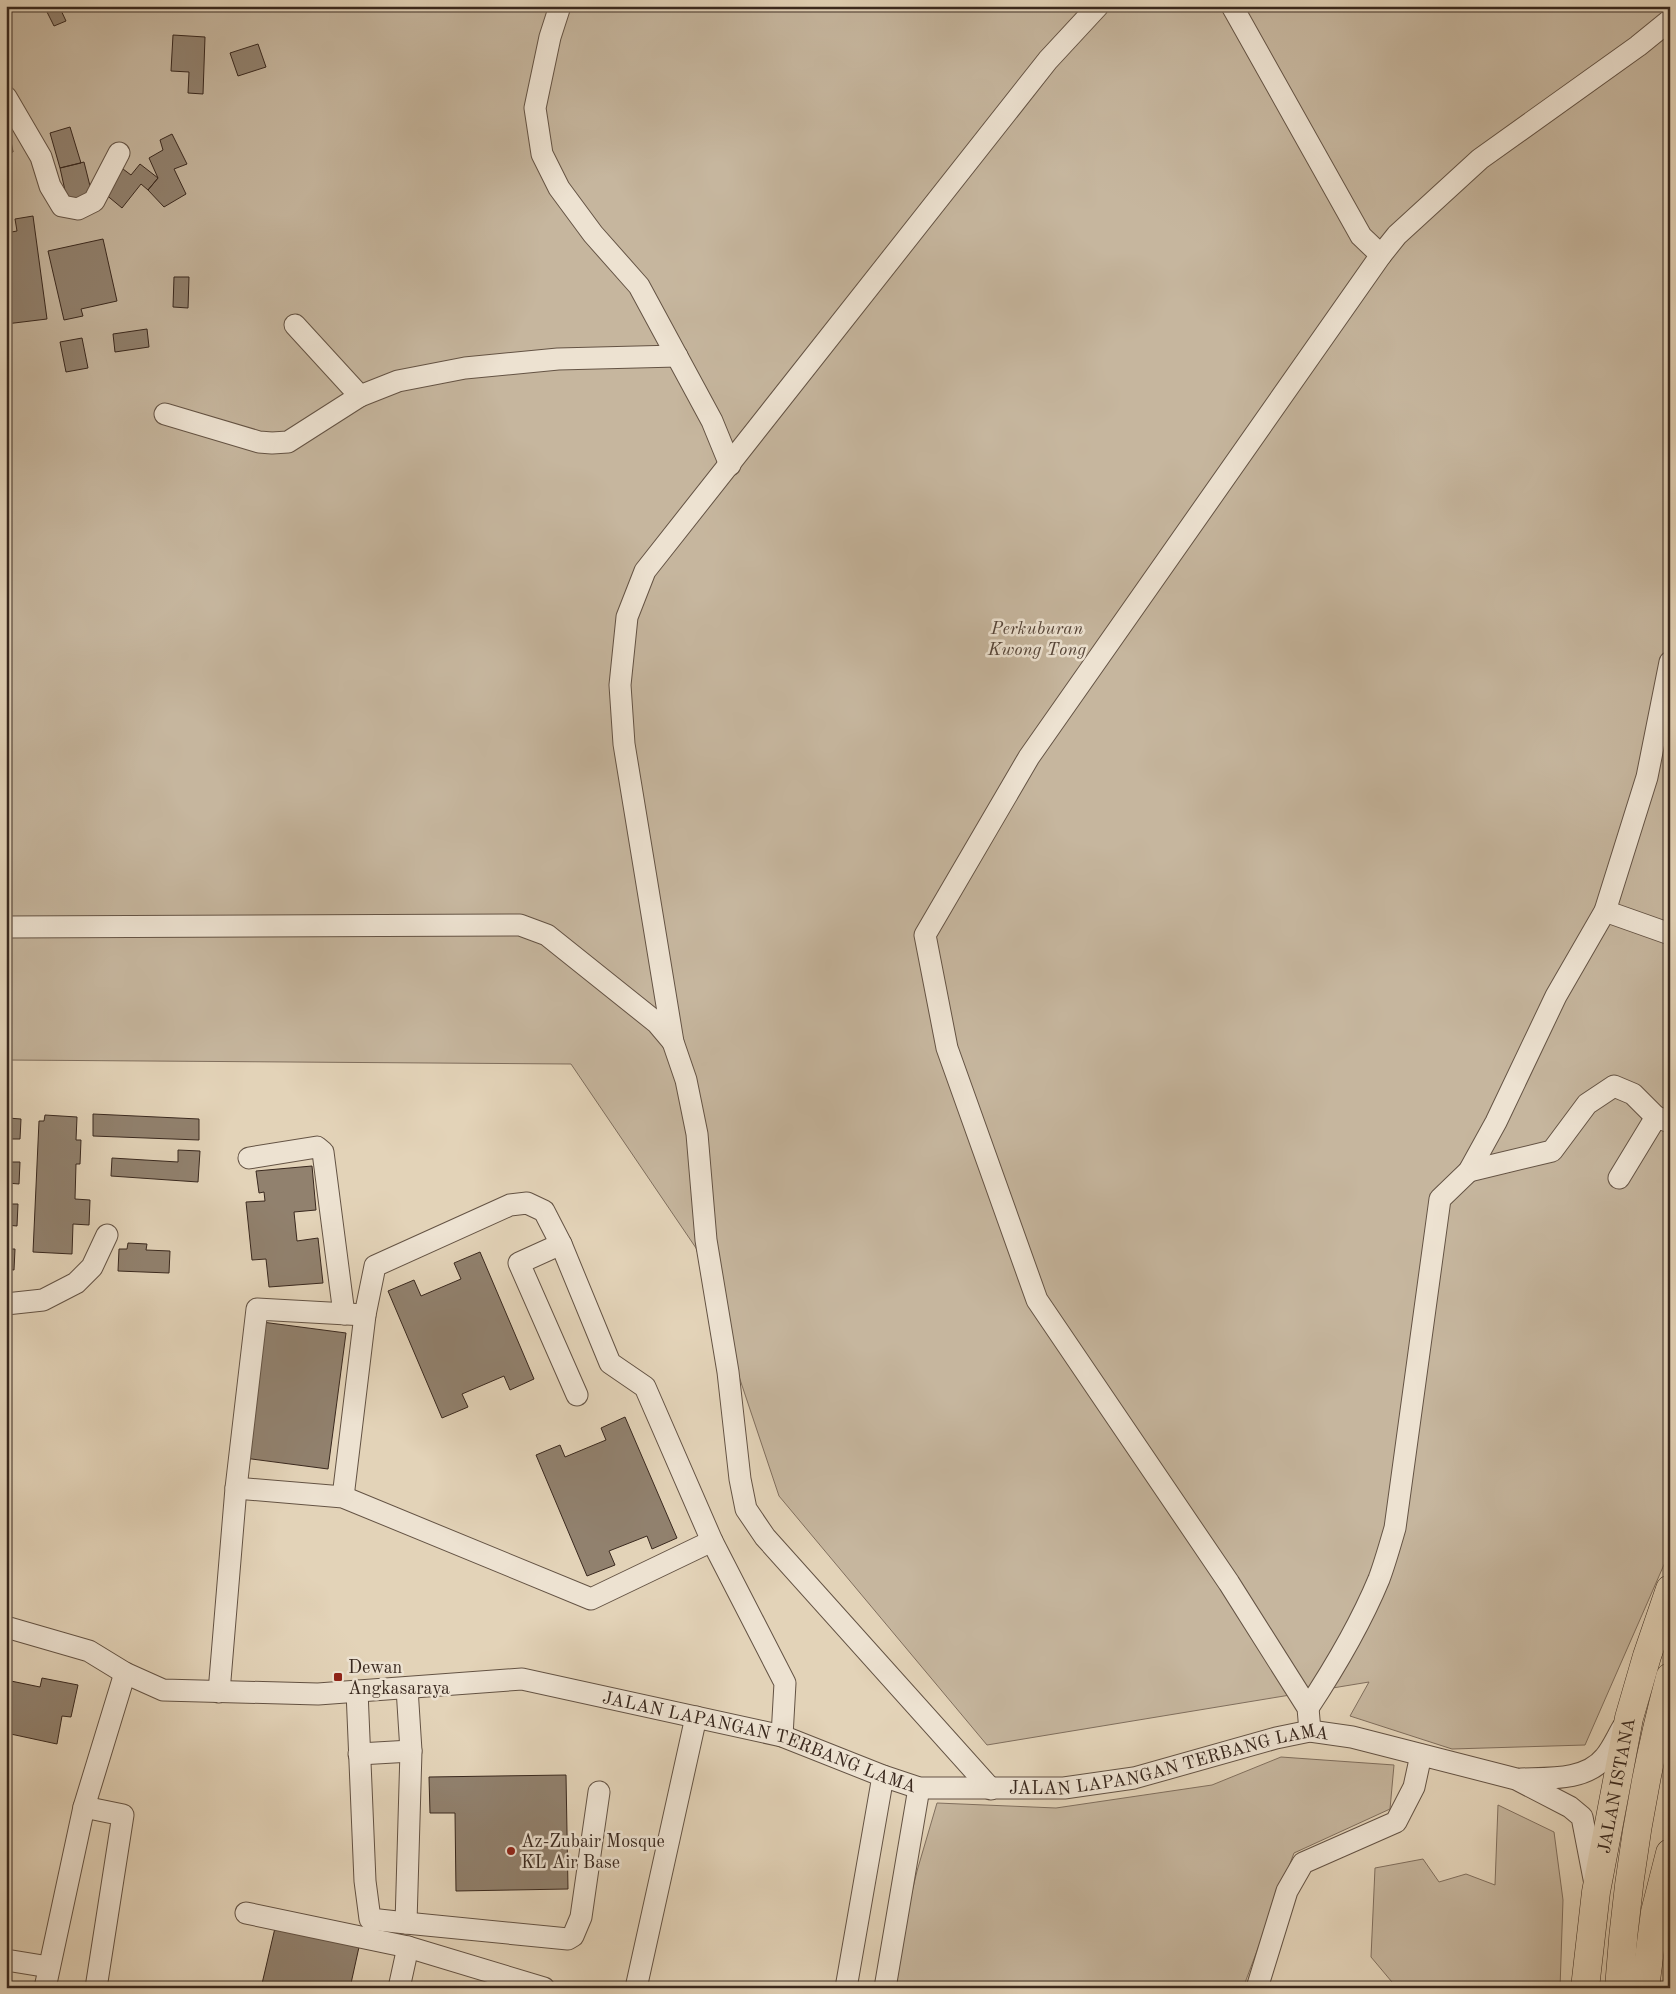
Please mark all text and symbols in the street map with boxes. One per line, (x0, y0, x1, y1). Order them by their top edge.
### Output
park label: Perkuburan Kwong Tong (987, 620, 1087, 659)
place label: Dewan Angkasaraya (348, 1659, 450, 1698)
marker: Dewan Angkasaraya (332, 1671, 344, 1683)
street label: JALAN LAPANGAN TERBANG LAMA (601, 1689, 919, 1797)
street label: JALAN ISTANA (1596, 1716, 1639, 1855)
street label: JALAN LAPANGAN TERBANG LAMA (1009, 1722, 1330, 1799)
place label: Az-Zubair Mosque KL Air Base (521, 1833, 665, 1872)
marker: Az-Zubair Mosque KL Air Base (505, 1845, 517, 1857)

